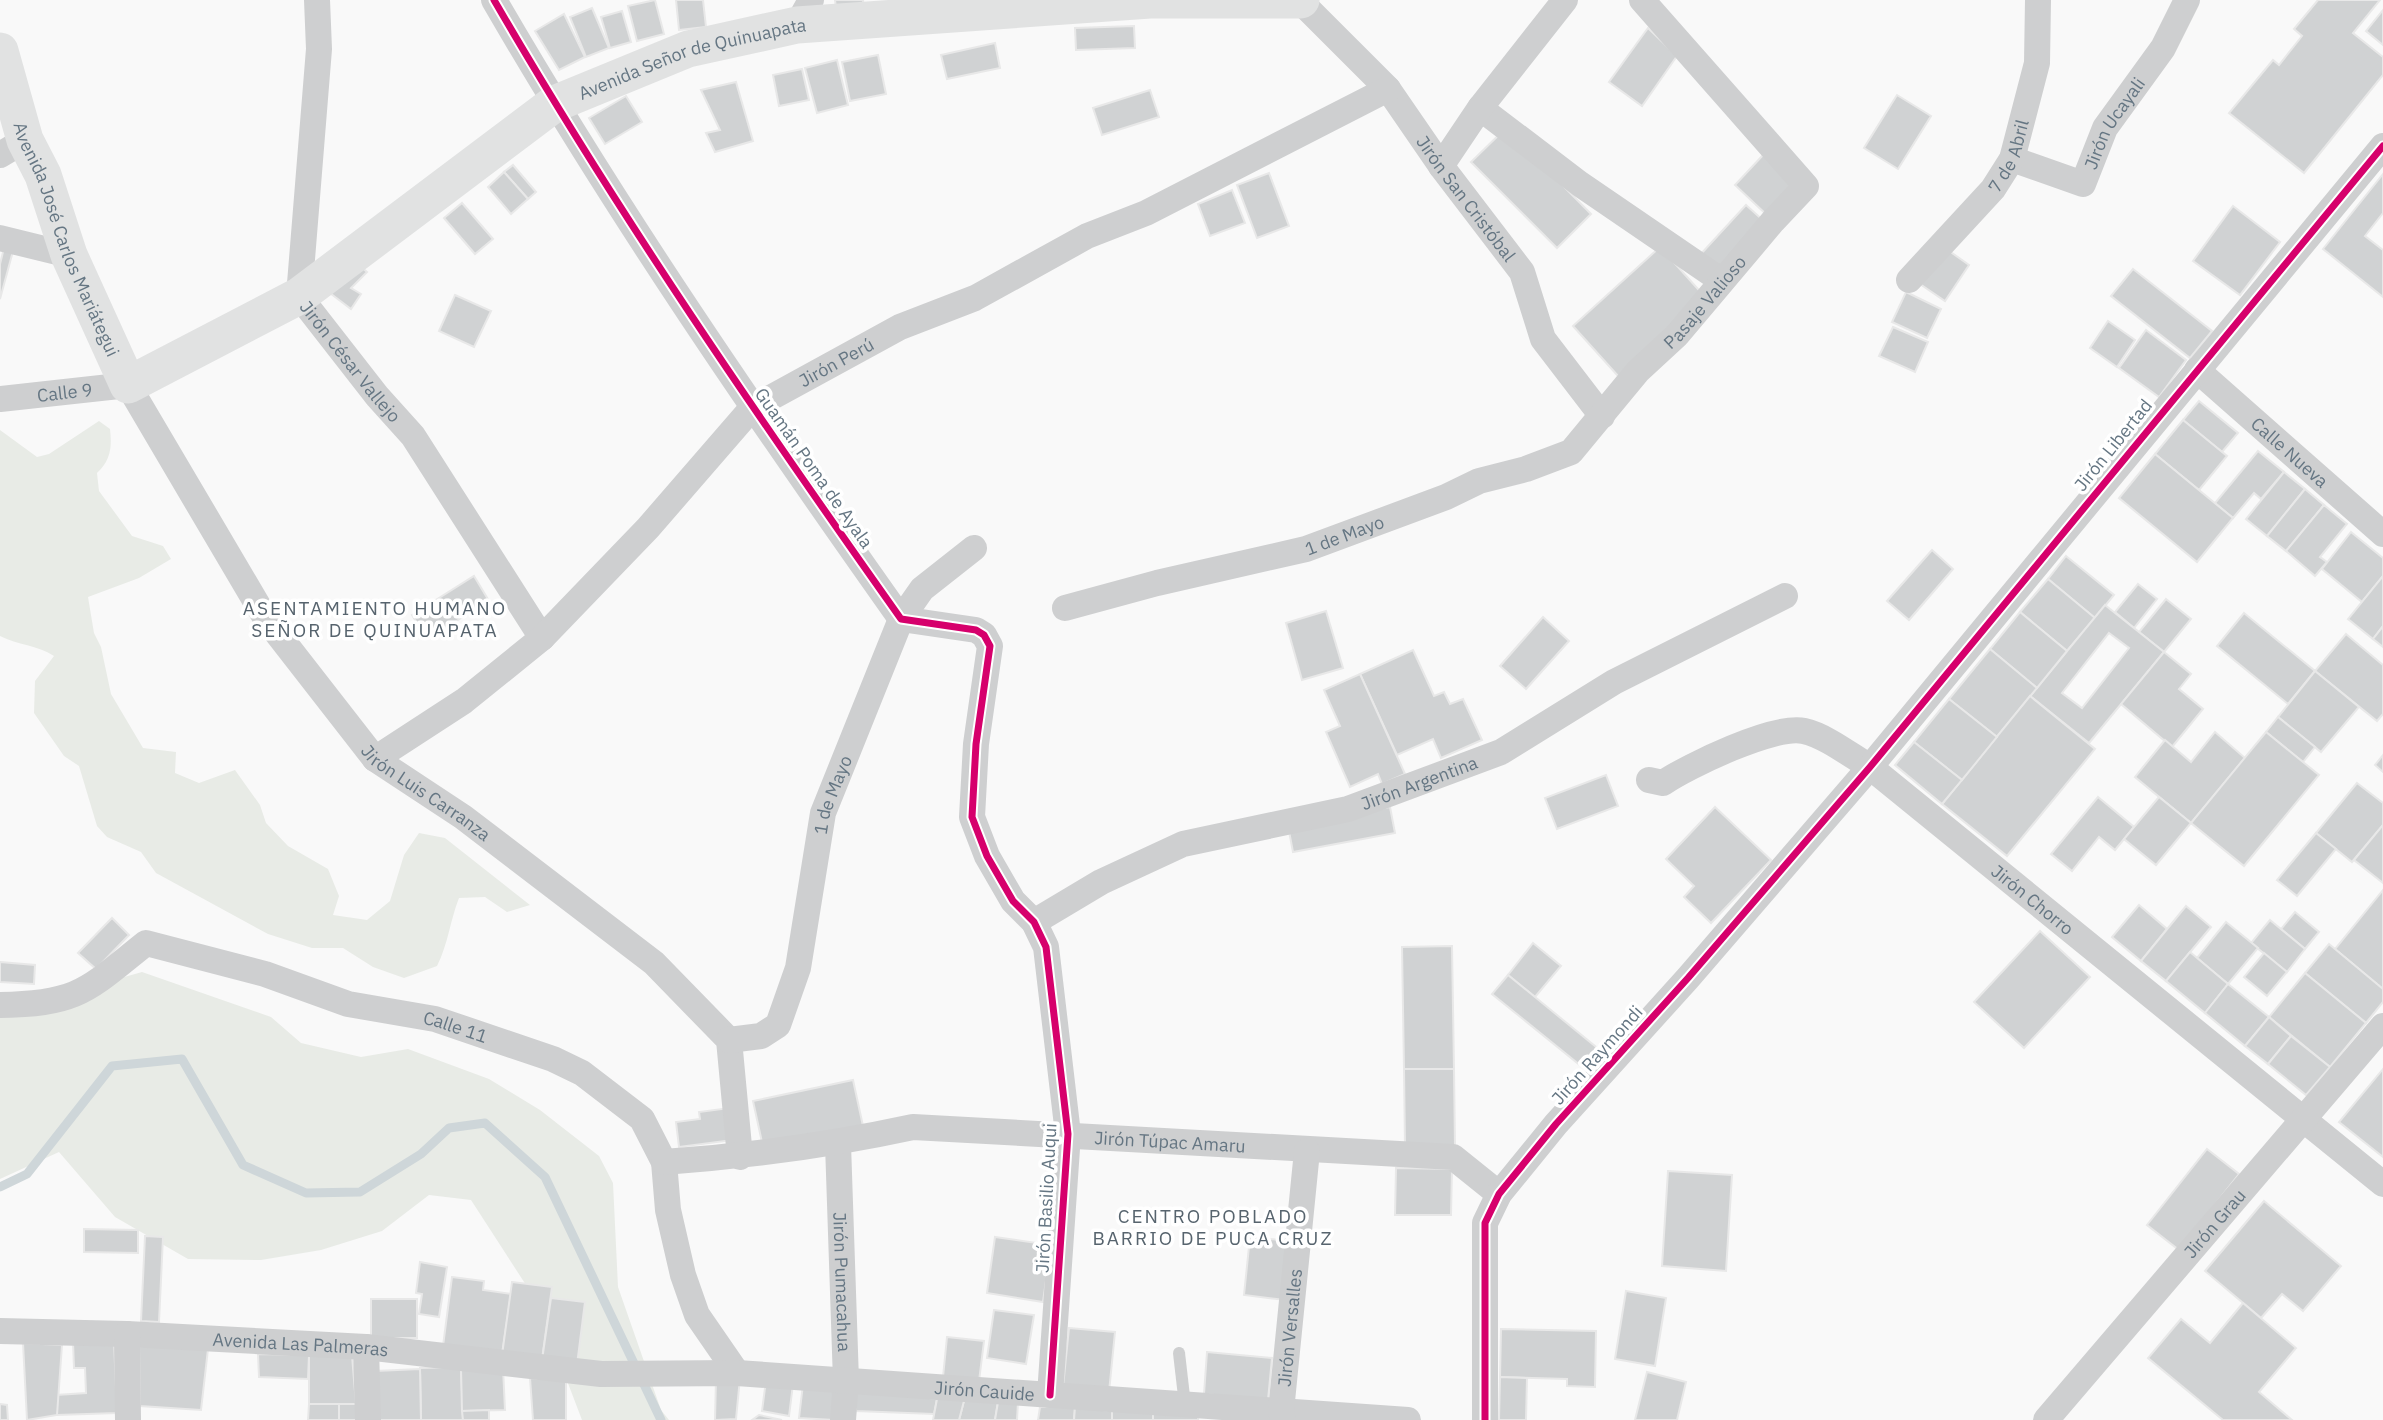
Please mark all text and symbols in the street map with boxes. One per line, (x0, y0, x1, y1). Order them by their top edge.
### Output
street label: Avenida Señor de Quinuapata (575, 13, 807, 104)
street label: Jirón Ucayali (2079, 72, 2150, 172)
street label: 7 de Abril (1982, 117, 2033, 197)
street label: Avenida José Carlos Mariátegui (9, 119, 125, 360)
street label: Jirón San Cristóbal (1412, 131, 1521, 266)
street label: Pasaje Valioso (1658, 250, 1751, 354)
street label: Jirón César Vallejo (295, 296, 406, 427)
street label: Jirón Perú (795, 332, 878, 392)
street label: Calle 9 (36, 377, 93, 406)
street label: Guamán Poma de Ayala (750, 383, 878, 553)
street label: Jirón Libertad (2069, 394, 2157, 496)
street label: Calle Nueva (2247, 412, 2334, 493)
street label: 1 de Mayo (1301, 510, 1387, 560)
district label: ASENTAMIENTO HUMANO SEÑOR DE QUINUAPATA (243, 596, 507, 642)
street label: Jirón Luis Carranza (356, 740, 496, 846)
street label: Jirón Argentina (1358, 750, 1481, 815)
street label: 1 de Mayo (808, 752, 857, 836)
street label: Jirón Chorro (1987, 859, 2079, 940)
street label: Jirón Raymondi (1546, 1001, 1648, 1109)
street label: Calle 11 (422, 1006, 491, 1047)
street label: Jirón Basilio Auqui (1031, 1122, 1061, 1274)
street label: Jirón Túpac Amaru (1094, 1126, 1246, 1157)
street label: Jirón Grau (2178, 1184, 2250, 1262)
district label: CENTRO POBLADO BARRIO DE PUCA CRUZ (1092, 1204, 1334, 1250)
street label: Jirón Pumacahua (829, 1212, 857, 1353)
street label: Jirón Versalles (1272, 1268, 1307, 1388)
street label: Avenida Las Palmeras (212, 1327, 390, 1361)
street label: Jirón Cauide (933, 1375, 1036, 1405)

